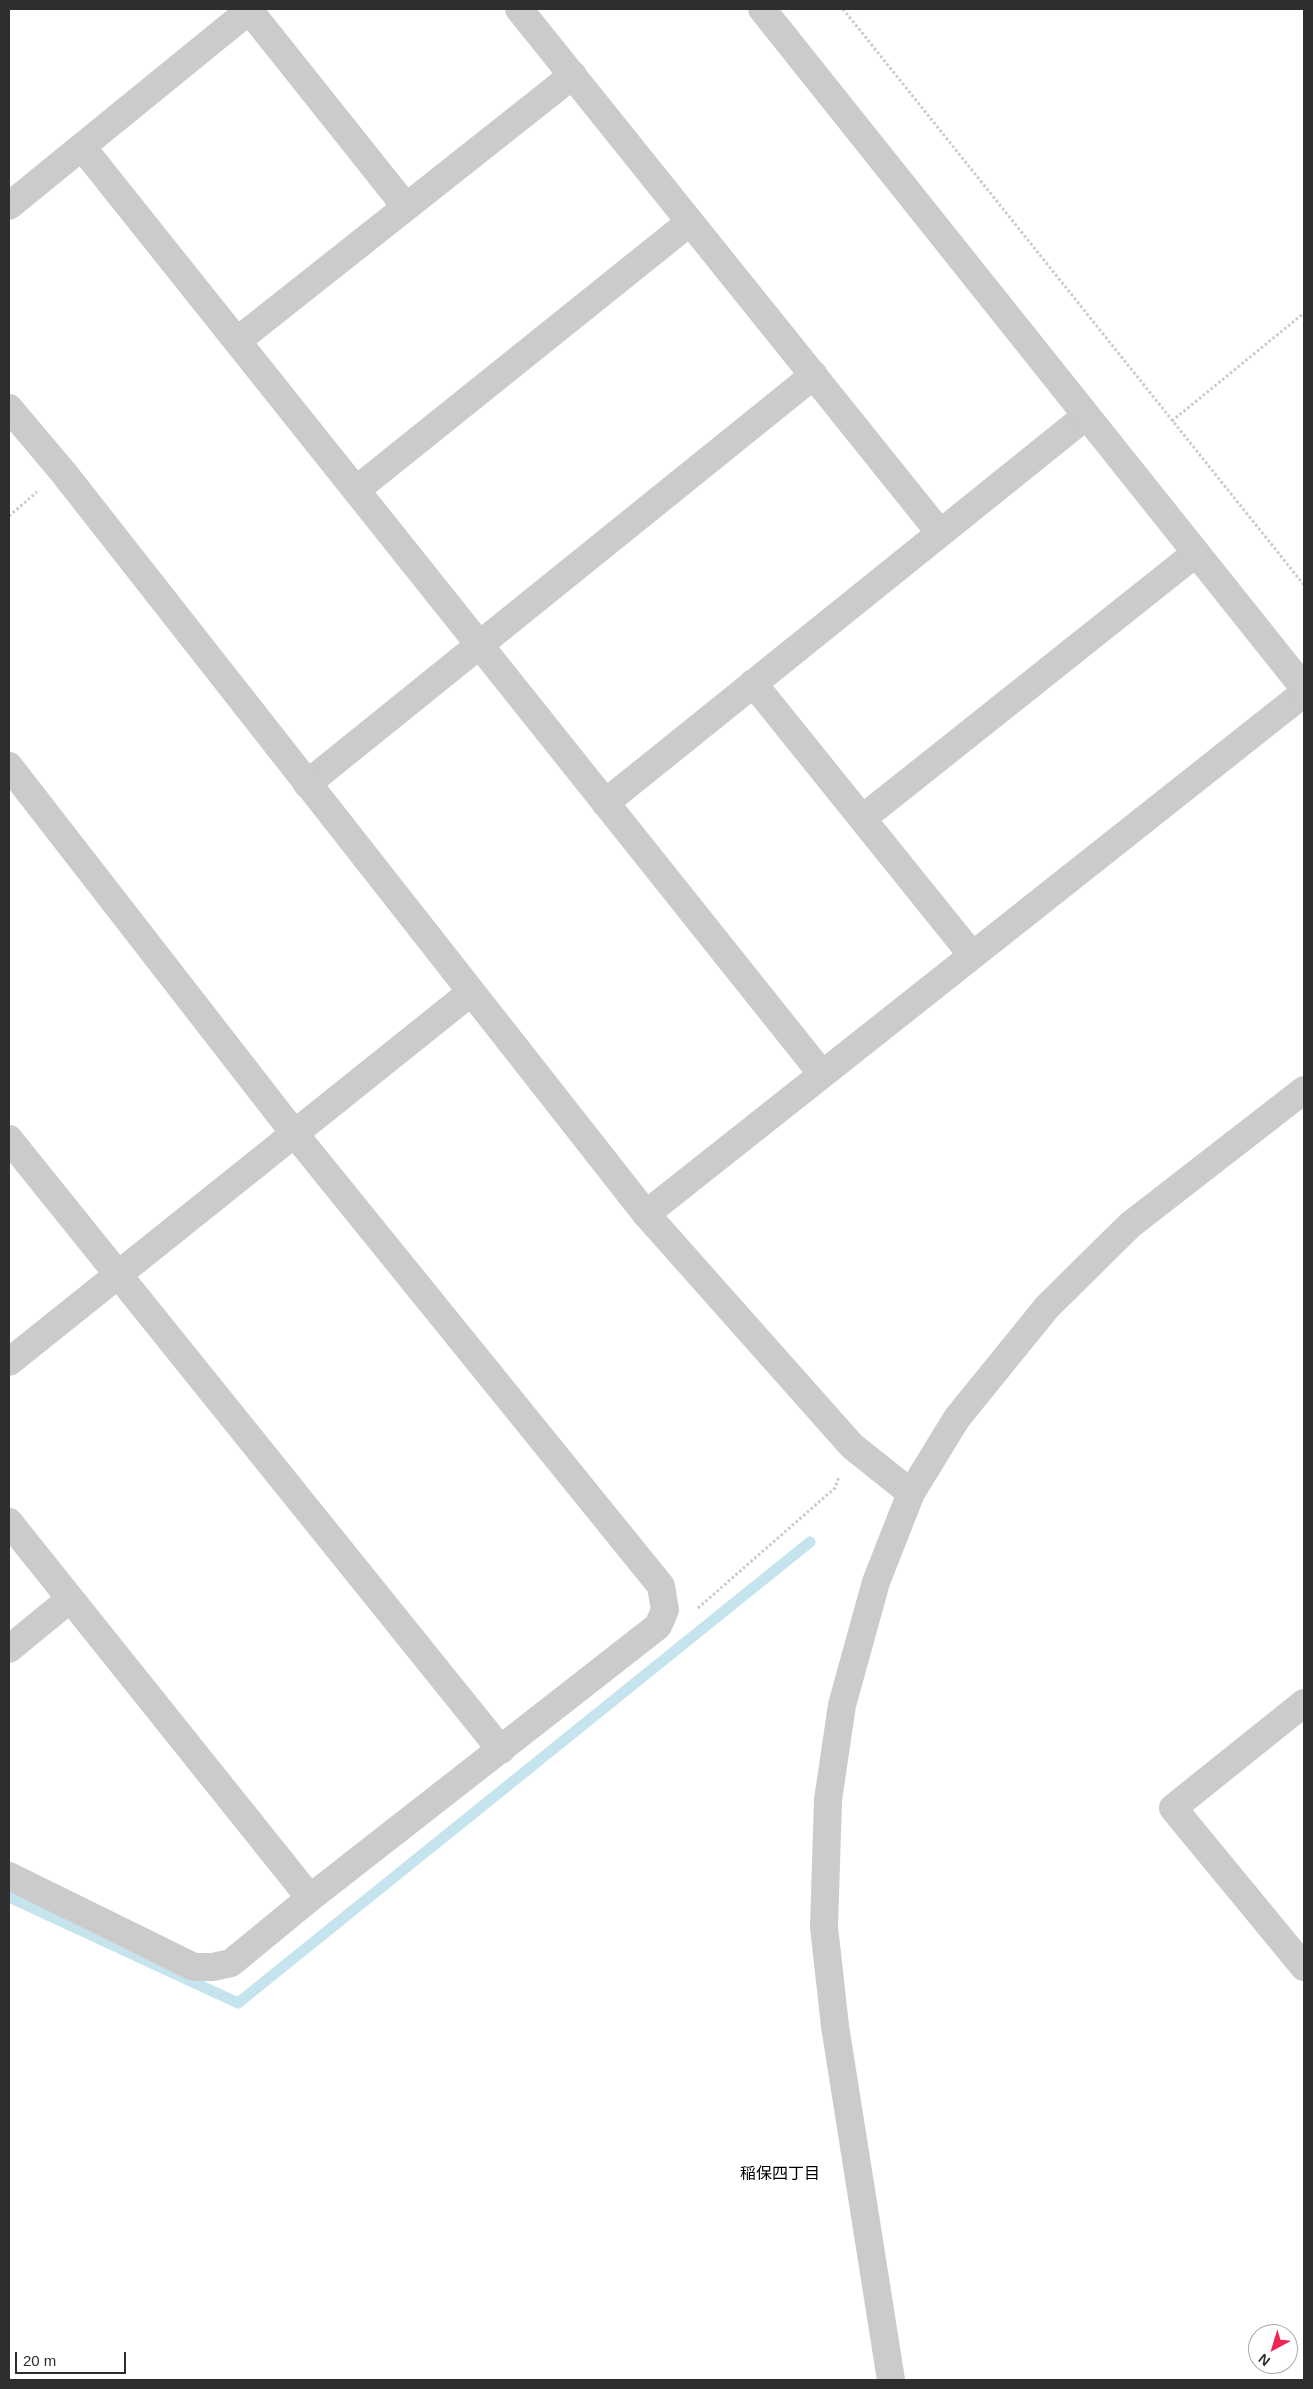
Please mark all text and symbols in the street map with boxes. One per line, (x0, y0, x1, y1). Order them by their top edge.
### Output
district label: 稲保四丁目 (740, 2165, 820, 2185)
north arrow (1248, 2324, 1298, 2374)
scale bar (18, 2342, 129, 2374)
text: N (1255, 2350, 1273, 2369)
text: 20 m (23, 2352, 56, 2369)

